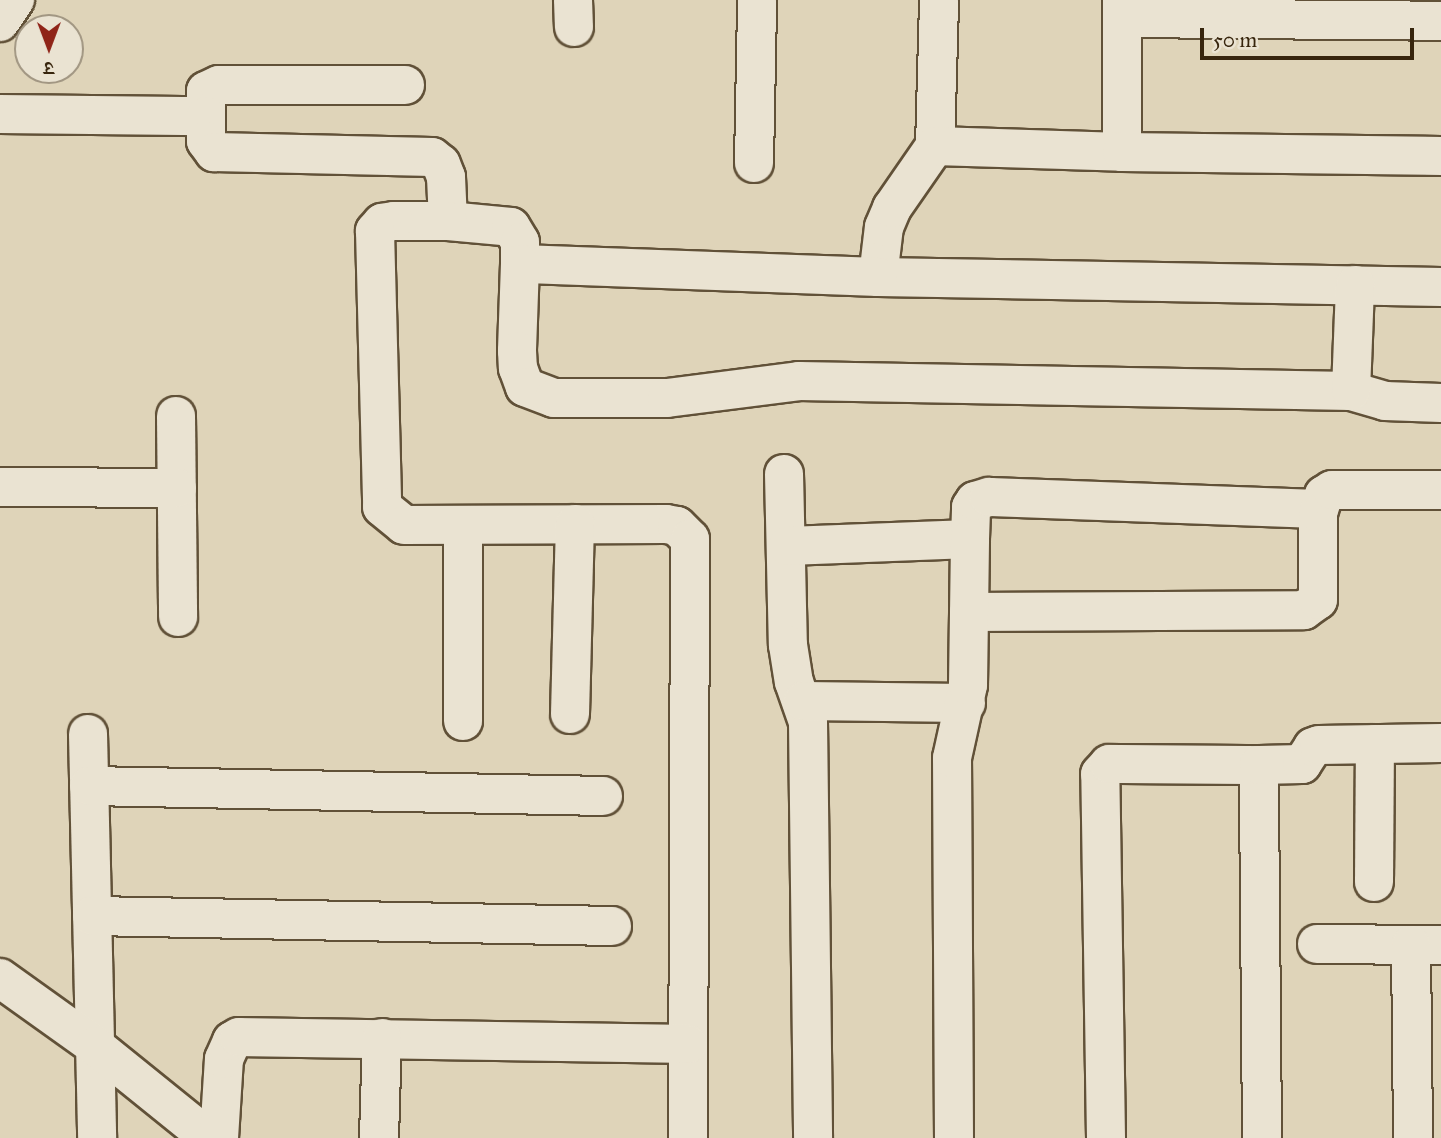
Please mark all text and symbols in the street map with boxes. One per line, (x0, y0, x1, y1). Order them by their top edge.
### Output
north arrow (14, 14, 84, 84)
scale bar (1203, 14, 1416, 58)
text: 50 m (1213, 27, 1257, 53)
text: उ (44, 57, 54, 80)

